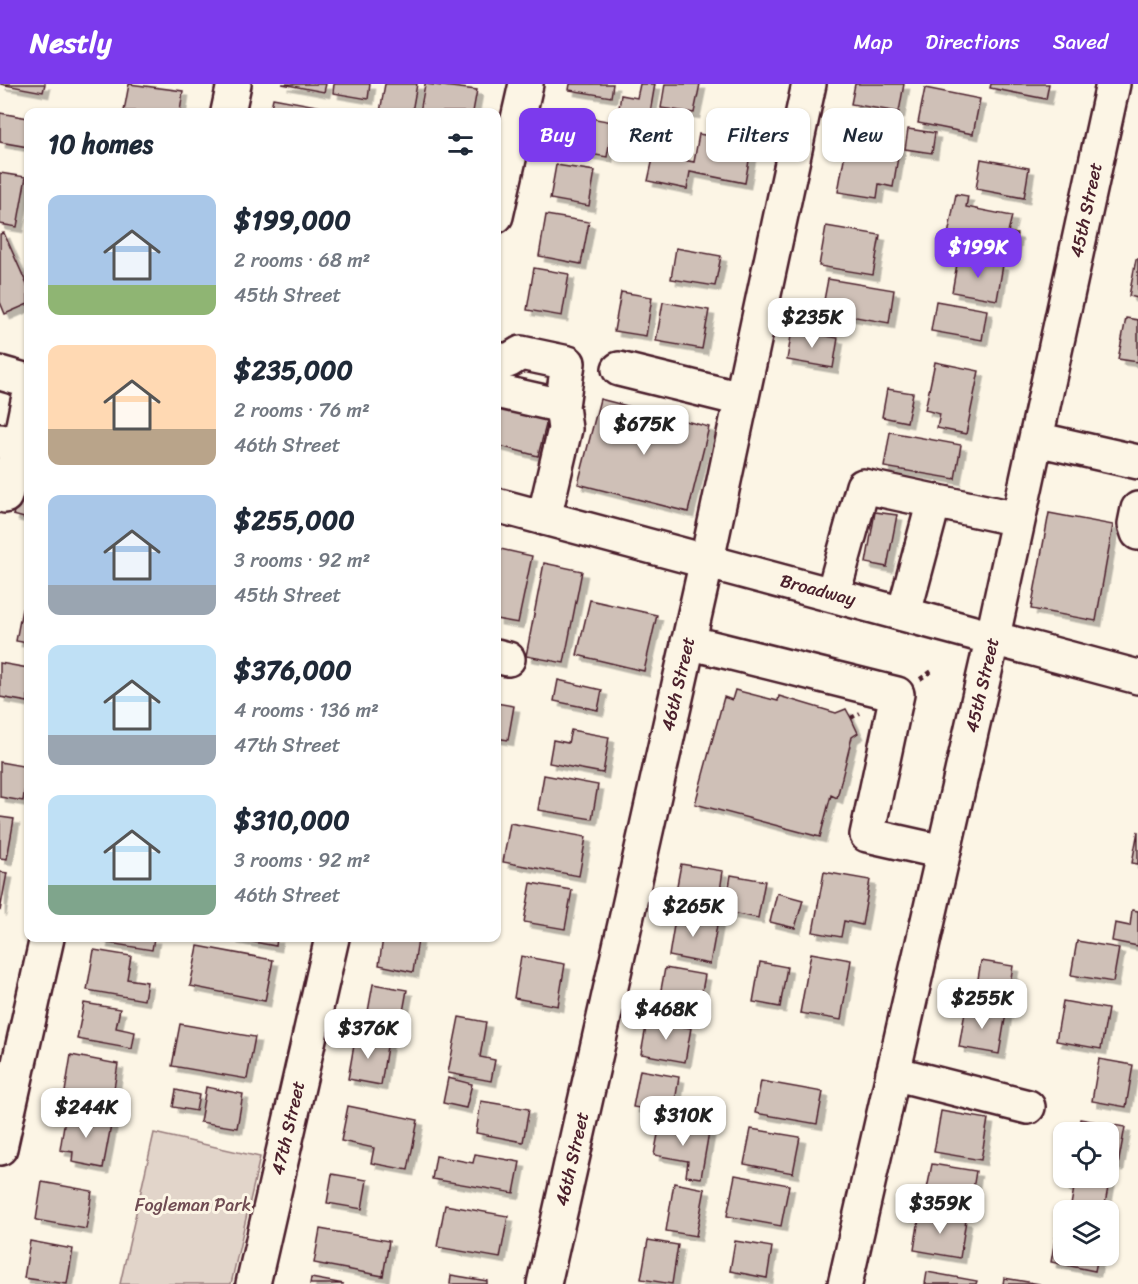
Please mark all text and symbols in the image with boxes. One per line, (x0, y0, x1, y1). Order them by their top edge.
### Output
text: Nestly (30, 18, 111, 67)
text: Map (854, 23, 892, 61)
text: Directions (925, 23, 1020, 61)
text: Saved (1053, 23, 1108, 61)
chip: Buy (519, 108, 596, 162)
chip: Rent (608, 108, 694, 162)
chip: Filters (706, 108, 810, 162)
chip: New (822, 108, 904, 162)
text: 10 homes (48, 121, 153, 167)
icon: filters (444, 128, 477, 161)
street label: 45th Street (1060, 159, 1112, 261)
text: $199,000 (234, 197, 351, 243)
icon: home (96, 219, 168, 291)
pin: $199K (936, 228, 1020, 279)
text: $199K (949, 230, 1007, 265)
text: 2 rooms · 68 m² (234, 243, 370, 278)
text: 45th Street (234, 278, 341, 313)
pin: $235K (770, 298, 854, 349)
text: $235K (782, 300, 842, 335)
text: $235,000 (234, 347, 353, 393)
icon: home (96, 369, 168, 441)
text: 2 rooms · 76 m² (234, 393, 370, 428)
pin: $675K (602, 405, 686, 456)
text: $675K (614, 407, 674, 442)
text: 46th Street (234, 428, 340, 463)
text: $255,000 (234, 497, 355, 543)
icon: home (96, 519, 168, 591)
text: 3 rooms · 92 m² (234, 543, 370, 578)
street label: Broadway (777, 565, 860, 616)
text: 45th Street (234, 578, 341, 613)
street label: 46th Street (652, 634, 704, 734)
street label: 45th Street (956, 634, 1008, 736)
text: $376,000 (234, 647, 352, 693)
icon: home (96, 669, 168, 741)
text: 4 rooms · 136 m² (234, 693, 379, 728)
text: 47th Street (234, 728, 340, 763)
text: $310,000 (234, 797, 350, 843)
icon: home (96, 819, 168, 891)
text: 3 rooms · 92 m² (234, 843, 370, 878)
text: 46th Street (234, 878, 340, 913)
pin: $265K (651, 887, 735, 938)
text: $265K (663, 889, 723, 924)
pin: $255K (940, 979, 1024, 1030)
text: $255K (951, 981, 1013, 1016)
pin: $468K (624, 990, 708, 1041)
text: $468K (635, 992, 697, 1027)
pin: $376K (326, 1009, 410, 1060)
text: $376K (338, 1011, 398, 1046)
street label: 47th Street (262, 1078, 314, 1178)
pin: $244K (44, 1088, 128, 1139)
text: $244K (55, 1090, 117, 1125)
pin: $310K (641, 1096, 725, 1147)
text: $310K (654, 1098, 712, 1133)
street label: 46th Street (546, 1109, 598, 1209)
map controls (1053, 1122, 1119, 1266)
button: locate (1053, 1122, 1119, 1188)
pin: $359K (898, 1184, 982, 1235)
text: $359K (909, 1186, 971, 1221)
park label: Fogleman Park (135, 1189, 251, 1221)
button: layers (1053, 1200, 1119, 1266)

